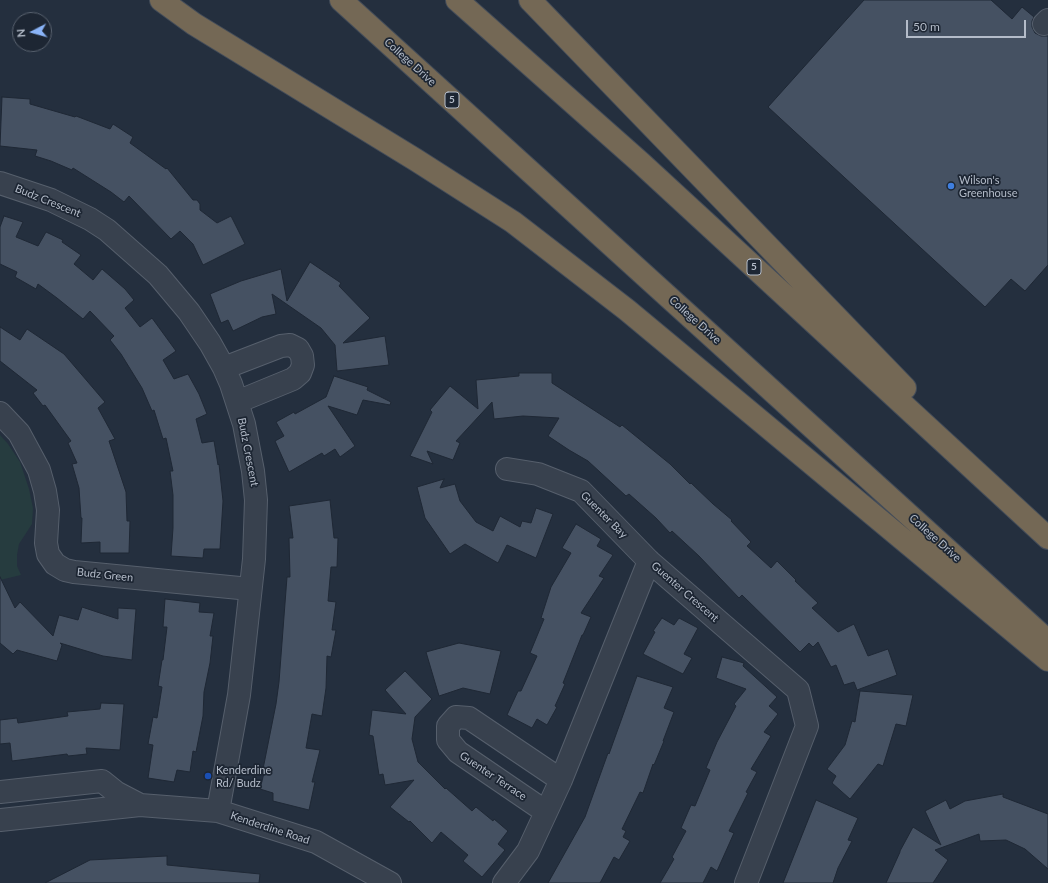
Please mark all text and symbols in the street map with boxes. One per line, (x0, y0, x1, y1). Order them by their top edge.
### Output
north arrow (12, 12, 52, 52)
scale bar (908, 12, 1028, 38)
text: 50 m (913, 19, 940, 34)
text: N (14, 28, 27, 38)
street label: College Drive (381, 35, 439, 89)
road number: 5 (445, 92, 459, 108)
place label: Wilson's Greenhouse (959, 173, 1018, 199)
marker: Wilson's Greenhouse (946, 181, 956, 191)
street label: Budz Crescent (13, 182, 83, 220)
road number: 5 (747, 259, 761, 275)
street label: College Drive (666, 293, 724, 347)
street label: Budz Crescent (235, 417, 261, 487)
street label: Guenter Bay (578, 489, 630, 541)
street label: College Drive (906, 511, 964, 565)
street label: Guenter Crescent (649, 559, 721, 625)
street label: Budz Green (76, 565, 134, 585)
street label: Guenter Terrace (457, 749, 529, 803)
place label: Kenderdine Rd/ Budz (216, 763, 271, 789)
marker: Kenderdine Rd/ Budz (203, 771, 213, 781)
street label: Kenderdine Road (229, 809, 311, 847)

